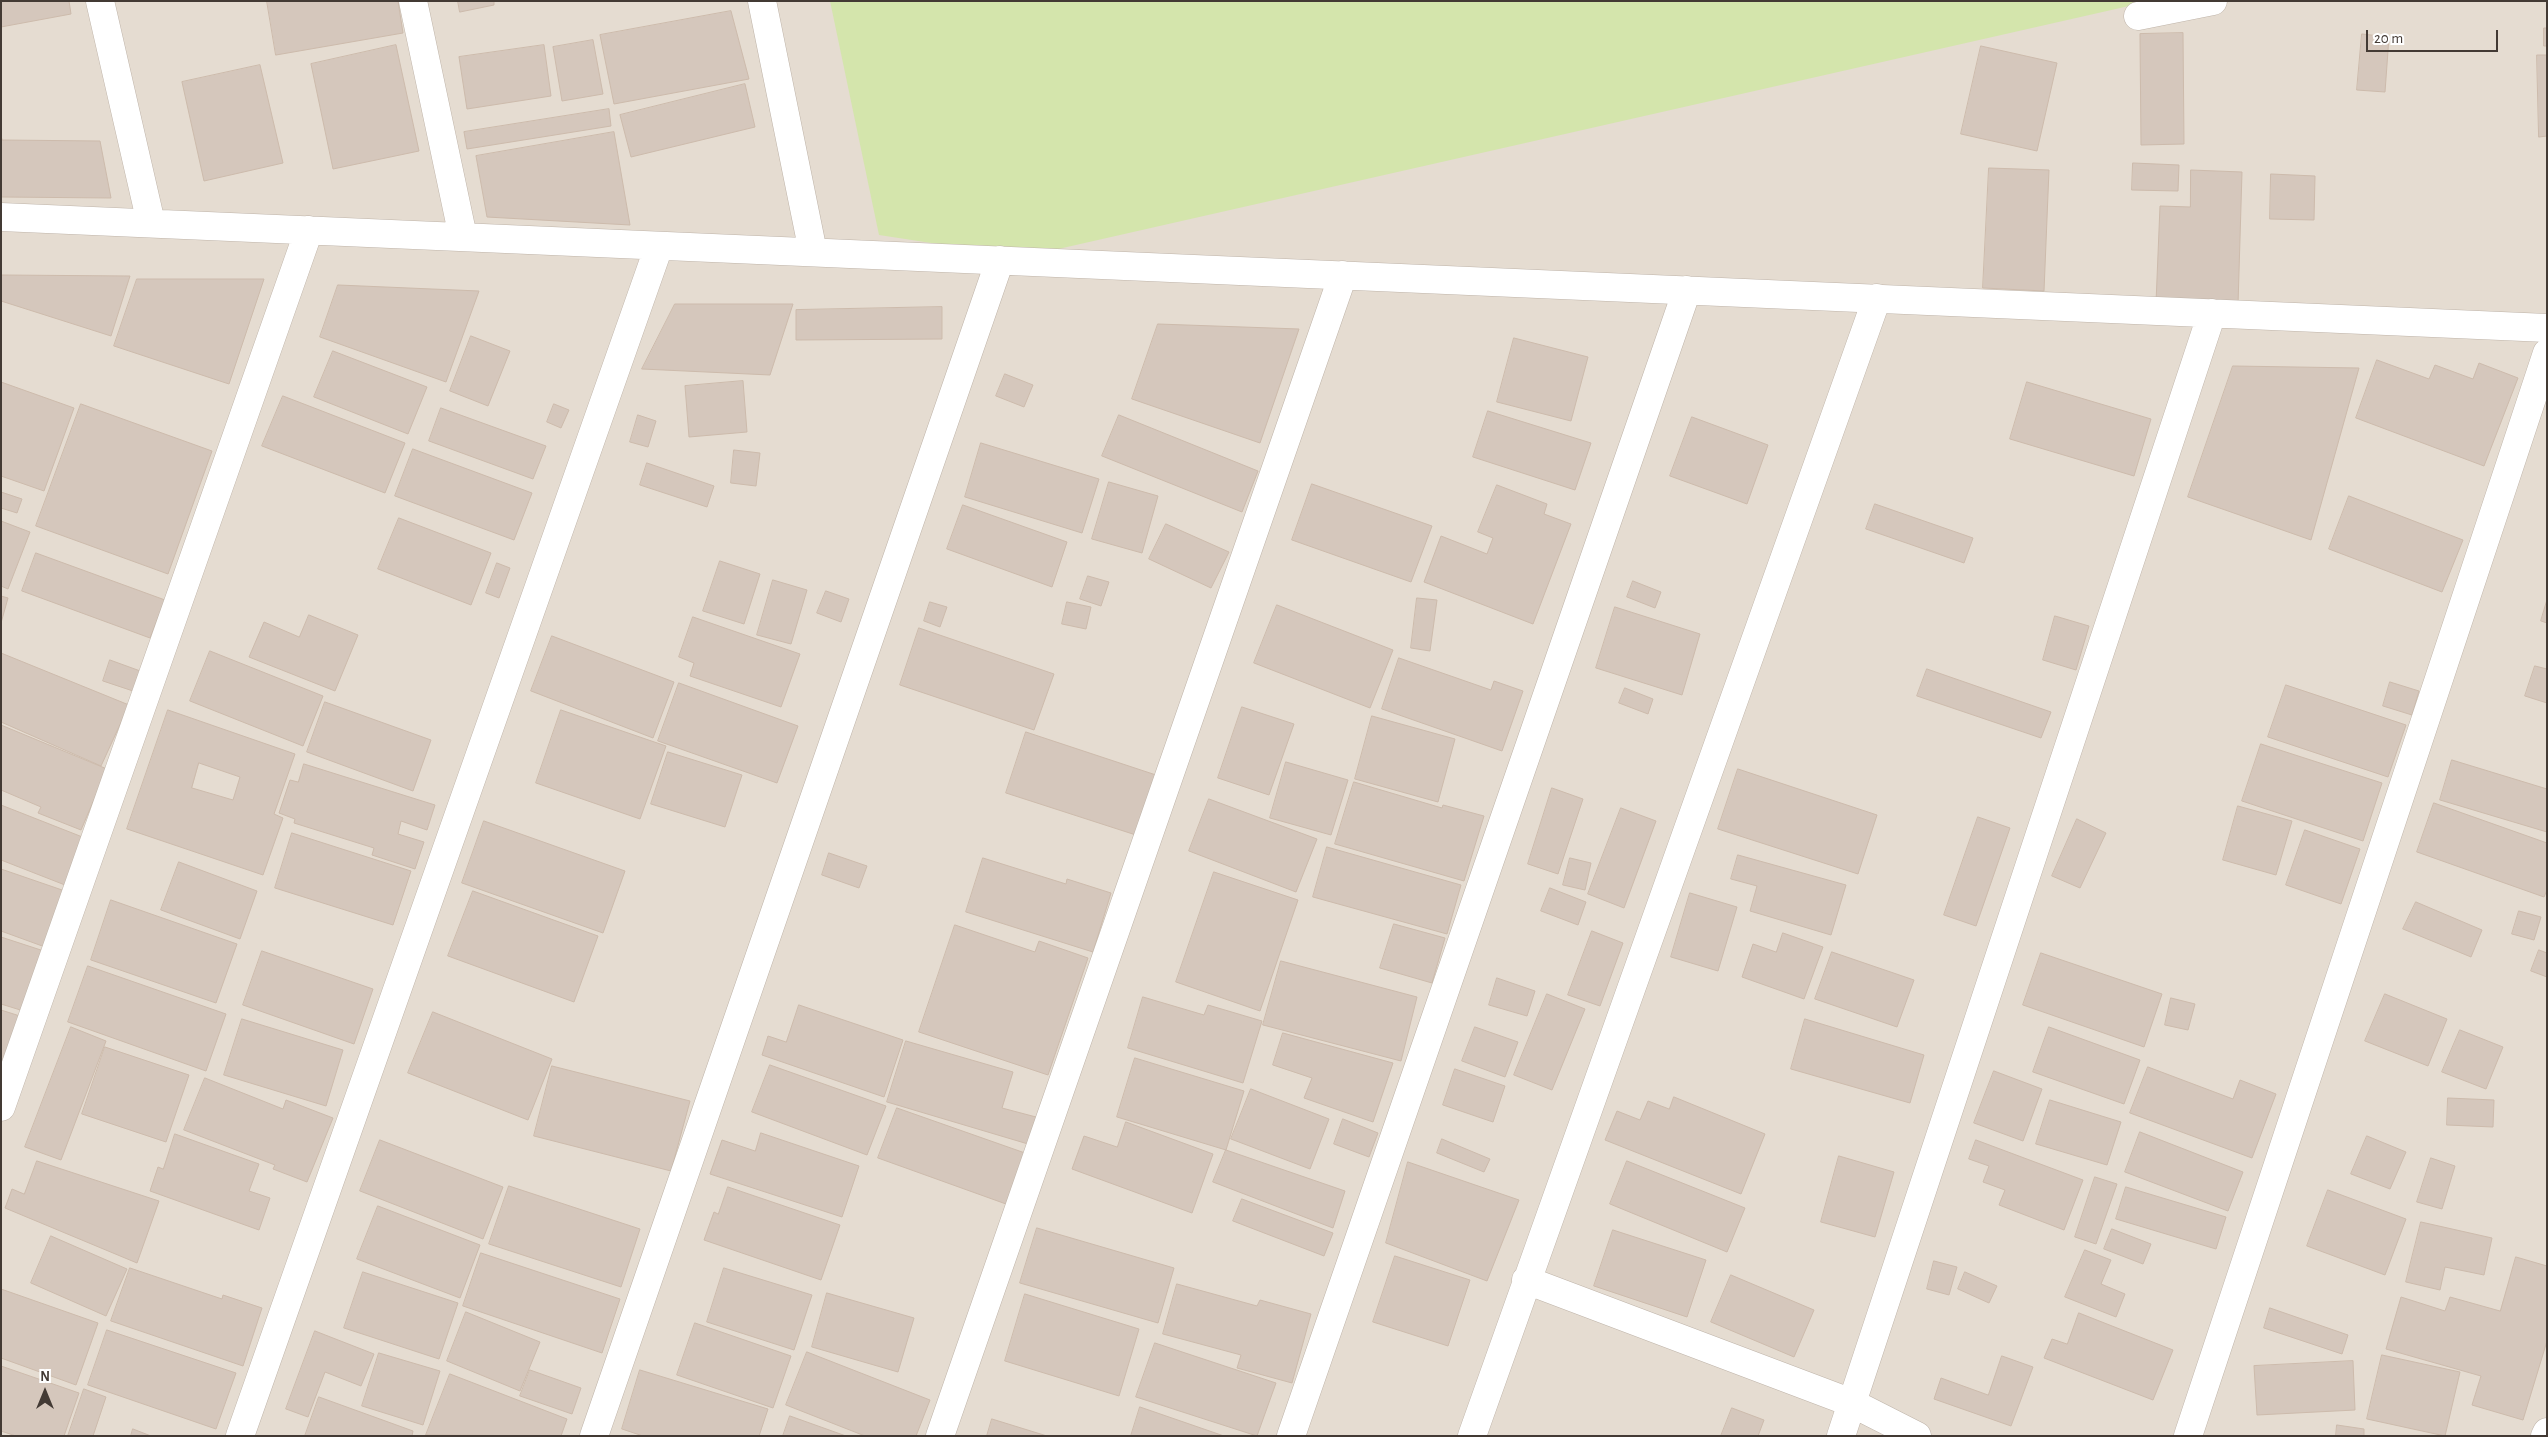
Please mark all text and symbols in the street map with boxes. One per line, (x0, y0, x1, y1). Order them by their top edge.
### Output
scale bar (2368, 20, 2500, 52)
text: 20 m (2374, 31, 2403, 46)
north arrow (20, 1367, 70, 1417)
text: N (40, 1370, 50, 1384)

